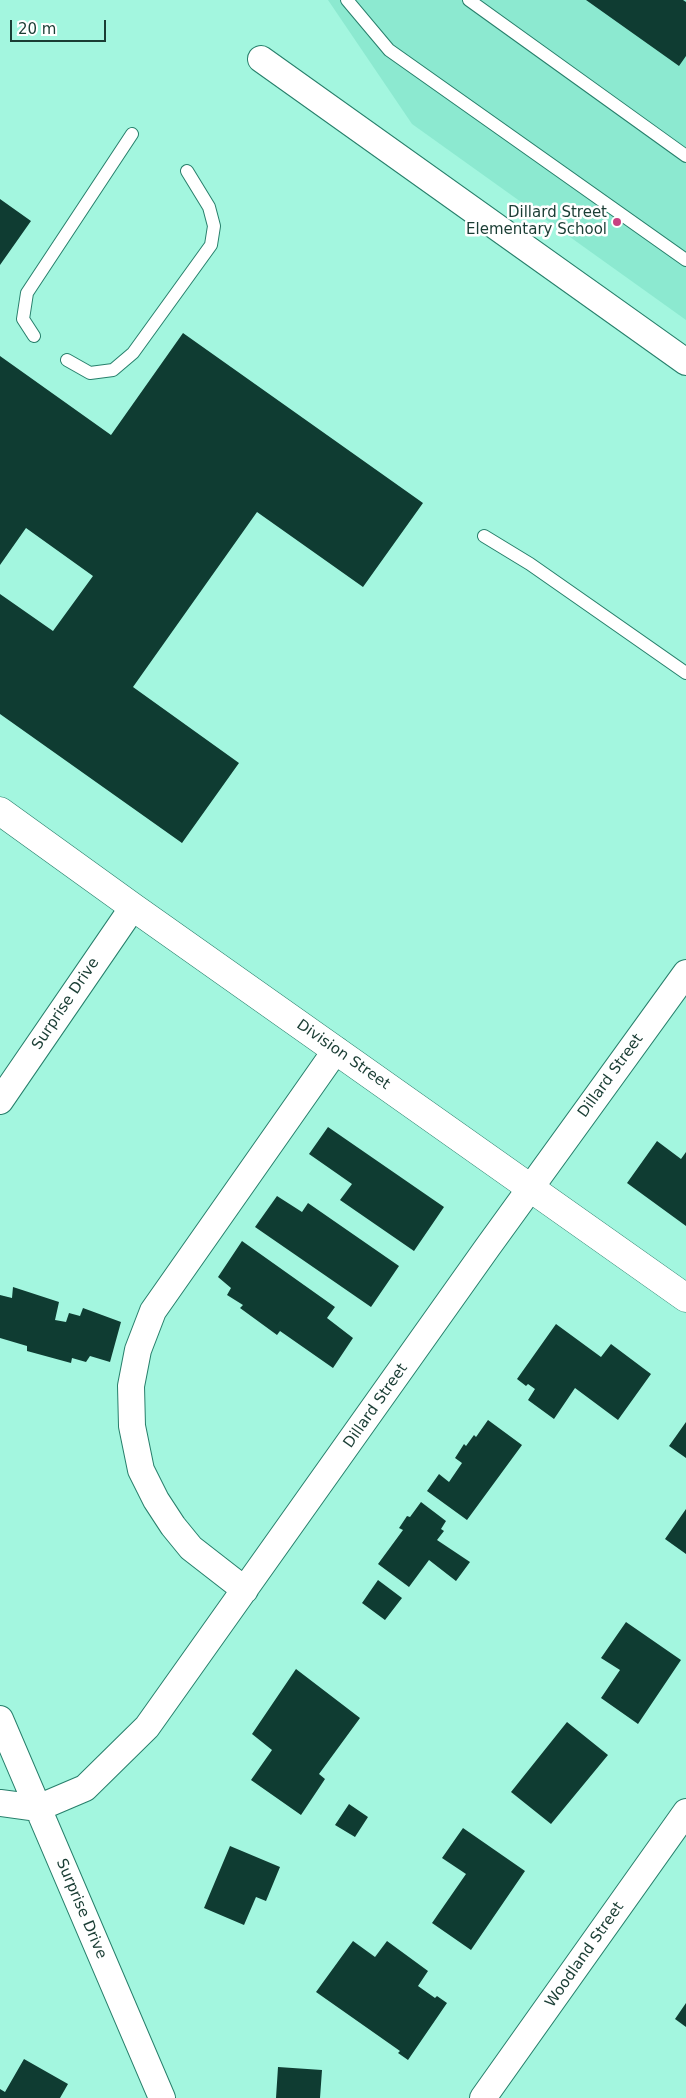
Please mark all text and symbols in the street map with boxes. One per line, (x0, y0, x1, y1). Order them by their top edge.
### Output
scale bar (12, 10, 109, 42)
text: 20 m (18, 20, 56, 38)
place label: Dillard Street Elementary School (466, 204, 607, 239)
marker: Dillard Street Elementary School (611, 216, 623, 228)
street label: Surprise Drive (29, 955, 103, 1053)
street label: Division Street (293, 1016, 393, 1094)
street label: Dillard Street (575, 1031, 647, 1121)
street label: Dillard Street (340, 1360, 412, 1452)
street label: Surprise Drive (52, 1856, 110, 1962)
street label: Woodland Street (542, 1899, 628, 2011)

